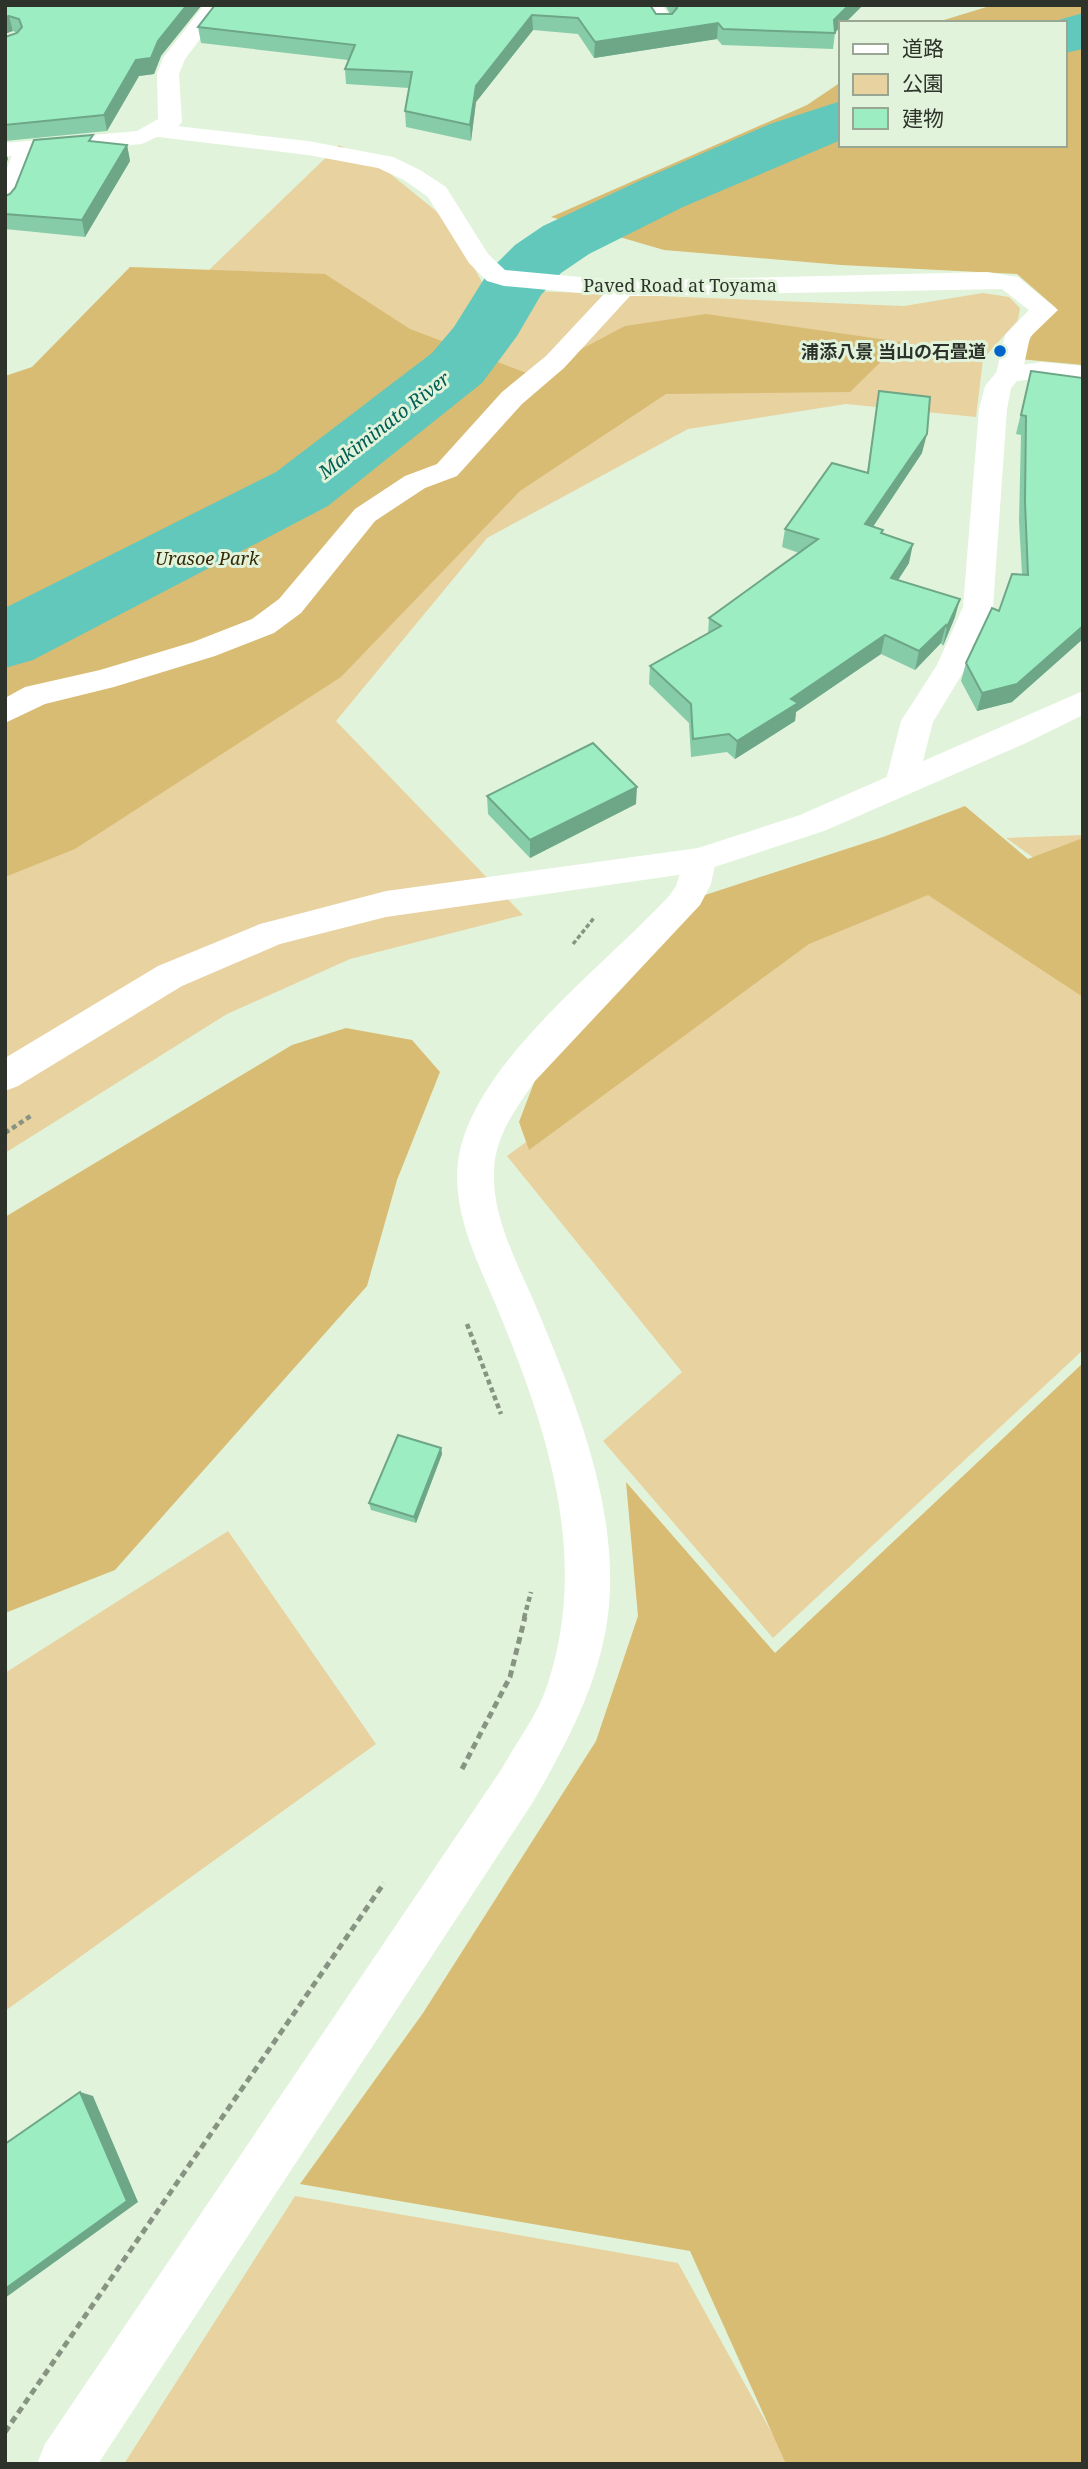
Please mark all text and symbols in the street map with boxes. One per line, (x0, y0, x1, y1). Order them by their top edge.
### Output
legend (839, 21, 1067, 147)
text: 道路 (902, 34, 944, 62)
text: 公園 (902, 69, 944, 97)
text: 建物 (902, 104, 944, 132)
street label: Paved Road at Toyama (583, 273, 777, 297)
place label: 浦添八景 当山の石畳道 (801, 339, 986, 363)
marker: 浦添八景 当山の石畳道 (992, 343, 1008, 359)
water label: Makiminato River (312, 365, 455, 485)
park label: Urasoe Park (155, 546, 260, 570)

